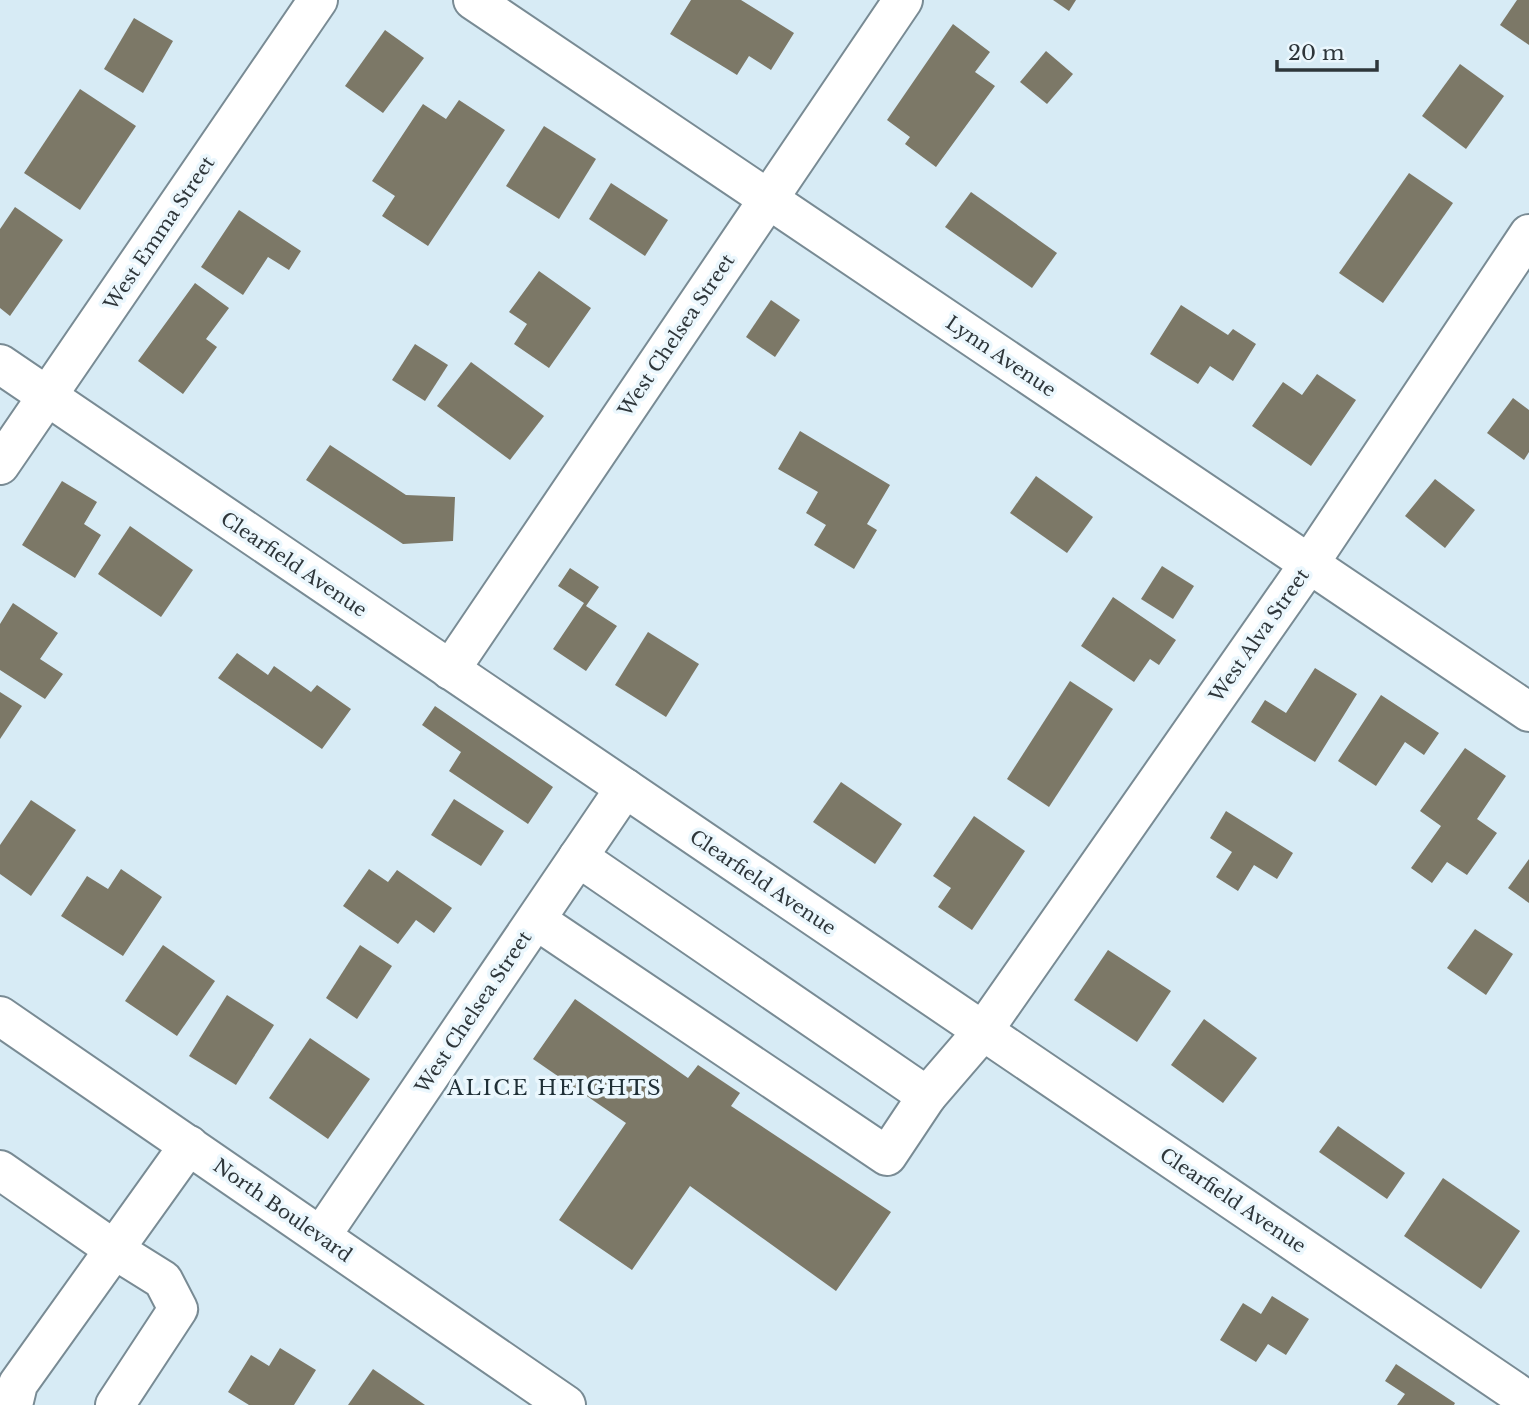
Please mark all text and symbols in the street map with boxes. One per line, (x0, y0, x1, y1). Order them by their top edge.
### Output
scale bar (1277, 28, 1377, 72)
text: 20 m (1288, 40, 1345, 66)
street label: West Emma Street (99, 151, 220, 315)
street label: West Chelsea Street (613, 249, 740, 422)
street label: Lynn Avenue (941, 311, 1060, 402)
street label: Clearfield Avenue (216, 507, 371, 622)
street label: West Alva Street (1204, 564, 1314, 707)
street label: Clearfield Avenue (685, 825, 840, 940)
street label: West Chelsea Street (410, 926, 537, 1099)
district label: ALICE HEIGHTS (446, 1075, 663, 1101)
street label: Clearfield Avenue (1155, 1143, 1310, 1258)
street label: North Boulevard (209, 1154, 357, 1267)

